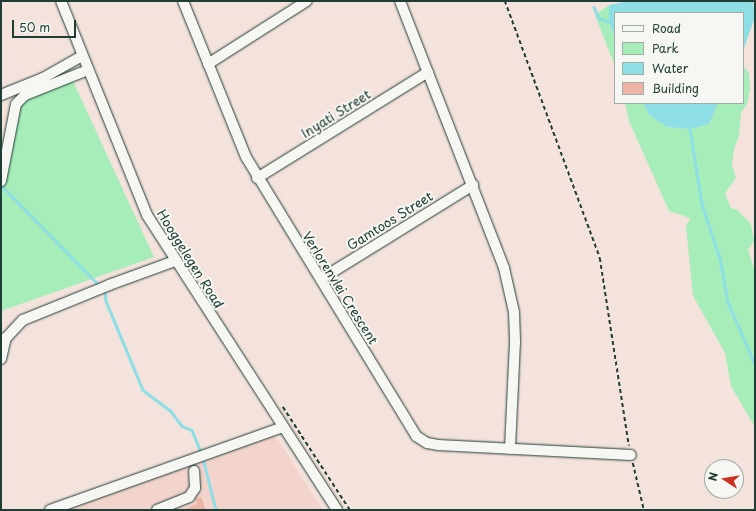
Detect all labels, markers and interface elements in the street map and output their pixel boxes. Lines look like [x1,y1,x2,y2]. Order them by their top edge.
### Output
scale bar [14,12,78,38]
legend [614,12,744,104]
text: 50 m [19,18,50,36]
text: Road [652,19,681,37]
text: Park [652,39,679,57]
text: Water [652,59,688,77]
text: Building [652,79,699,97]
street label: Inyati Street [298,86,374,142]
street label: Gamtoos Street [344,188,436,254]
street label: Hooggelegen Road [153,206,227,312]
street label: Verlorenvlei Crescent [299,228,381,348]
north arrow [704,459,744,499]
text: N [704,471,722,483]

